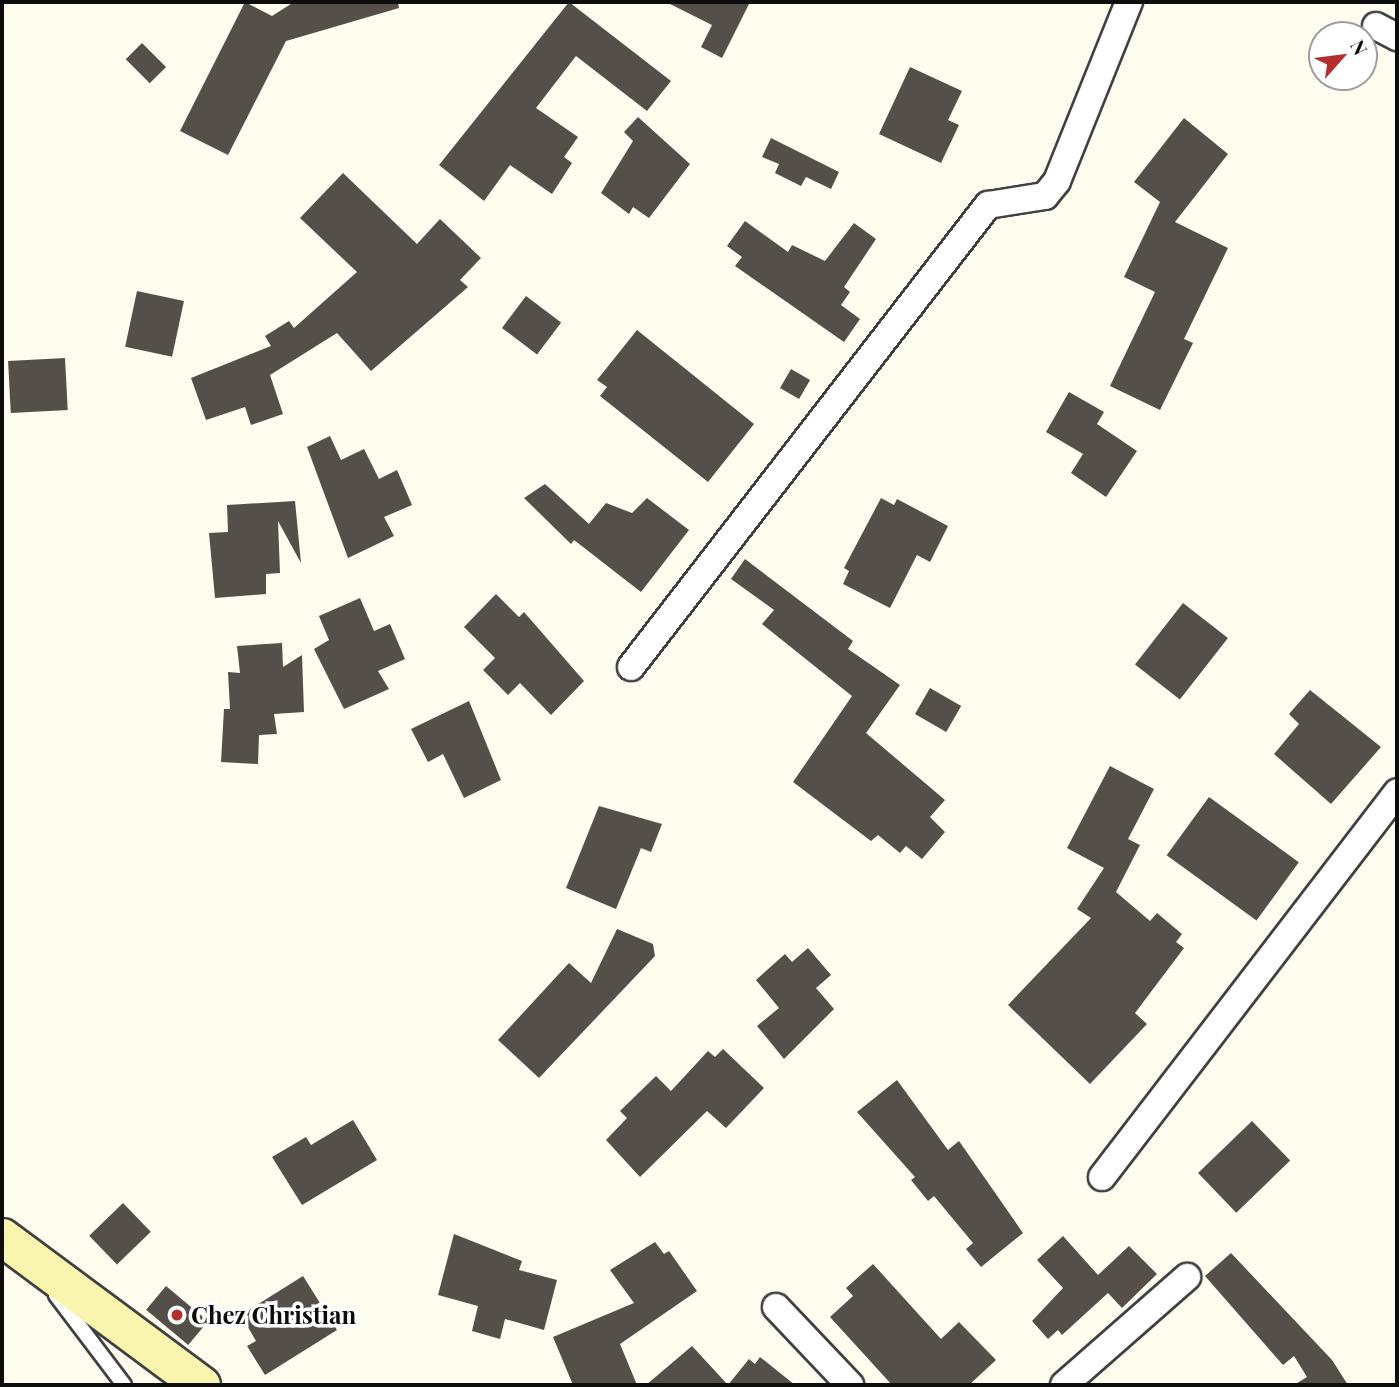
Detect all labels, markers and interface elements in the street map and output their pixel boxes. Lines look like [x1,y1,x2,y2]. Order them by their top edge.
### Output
north arrow [1308,21,1378,91]
text: N [1345,35,1374,59]
place label: Chez Christian [191,1301,356,1329]
marker: Chez Christian [169,1307,185,1323]

